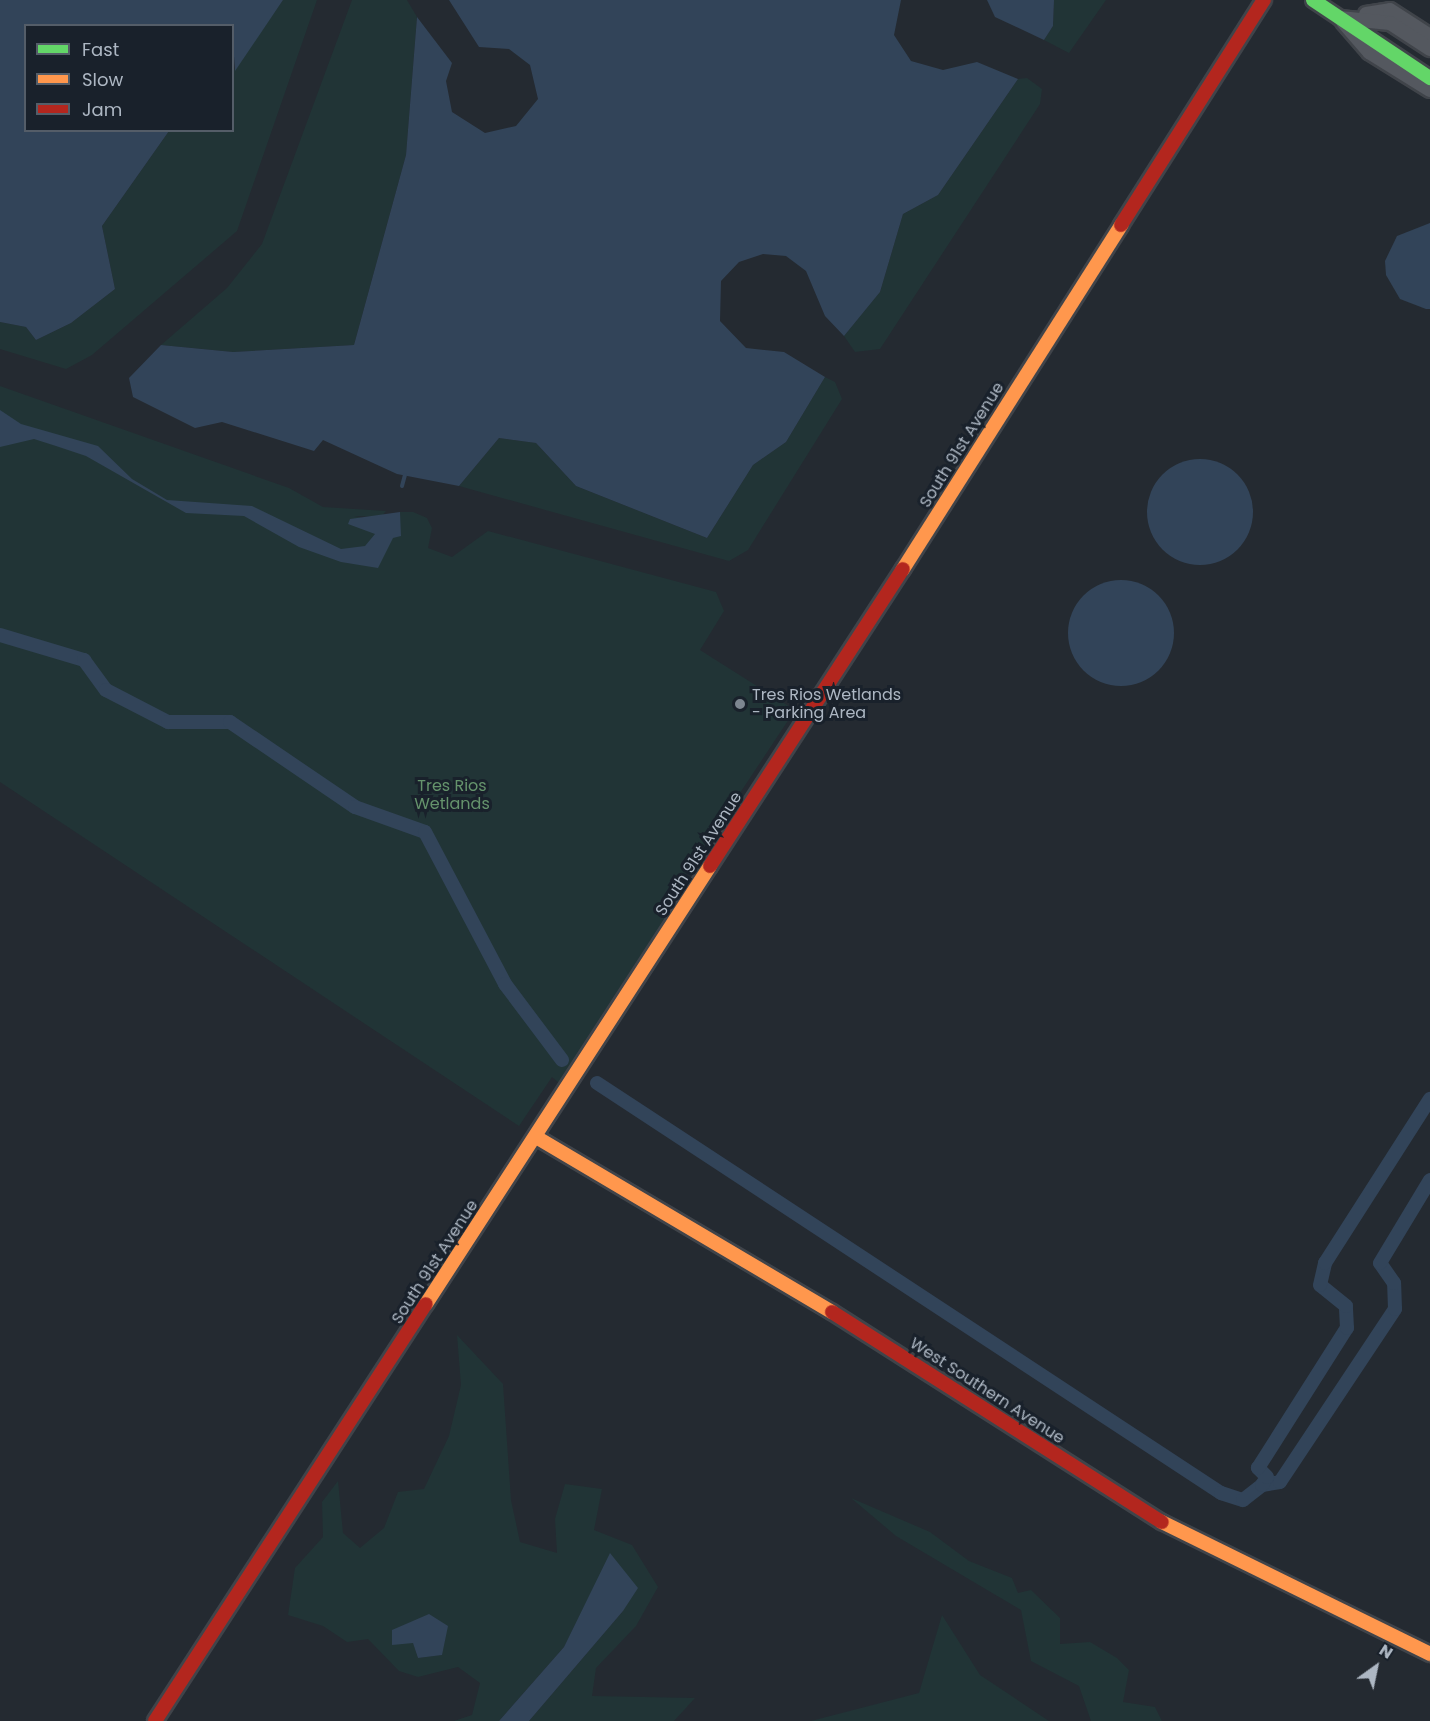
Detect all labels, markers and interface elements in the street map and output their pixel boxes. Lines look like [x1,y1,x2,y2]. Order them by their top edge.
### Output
legend [24,24,234,132]
text: Fast [82,37,119,62]
text: Slow [82,67,123,92]
text: Jam [82,97,122,122]
street label: South 91st Avenue [916,379,1008,511]
place label: Tres Rios Wetlands - Parking Area [752,685,901,723]
marker: Tres Rios Wetlands - Parking Area [733,697,747,711]
park label: Tres Rios Wetlands [414,776,490,814]
street label: South 91st Avenue [652,788,746,920]
street label: South 91st Avenue [388,1196,482,1328]
street label: West Southern Avenue [906,1334,1068,1448]
north arrow [1346,1637,1406,1697]
text: N [1375,1639,1397,1664]

